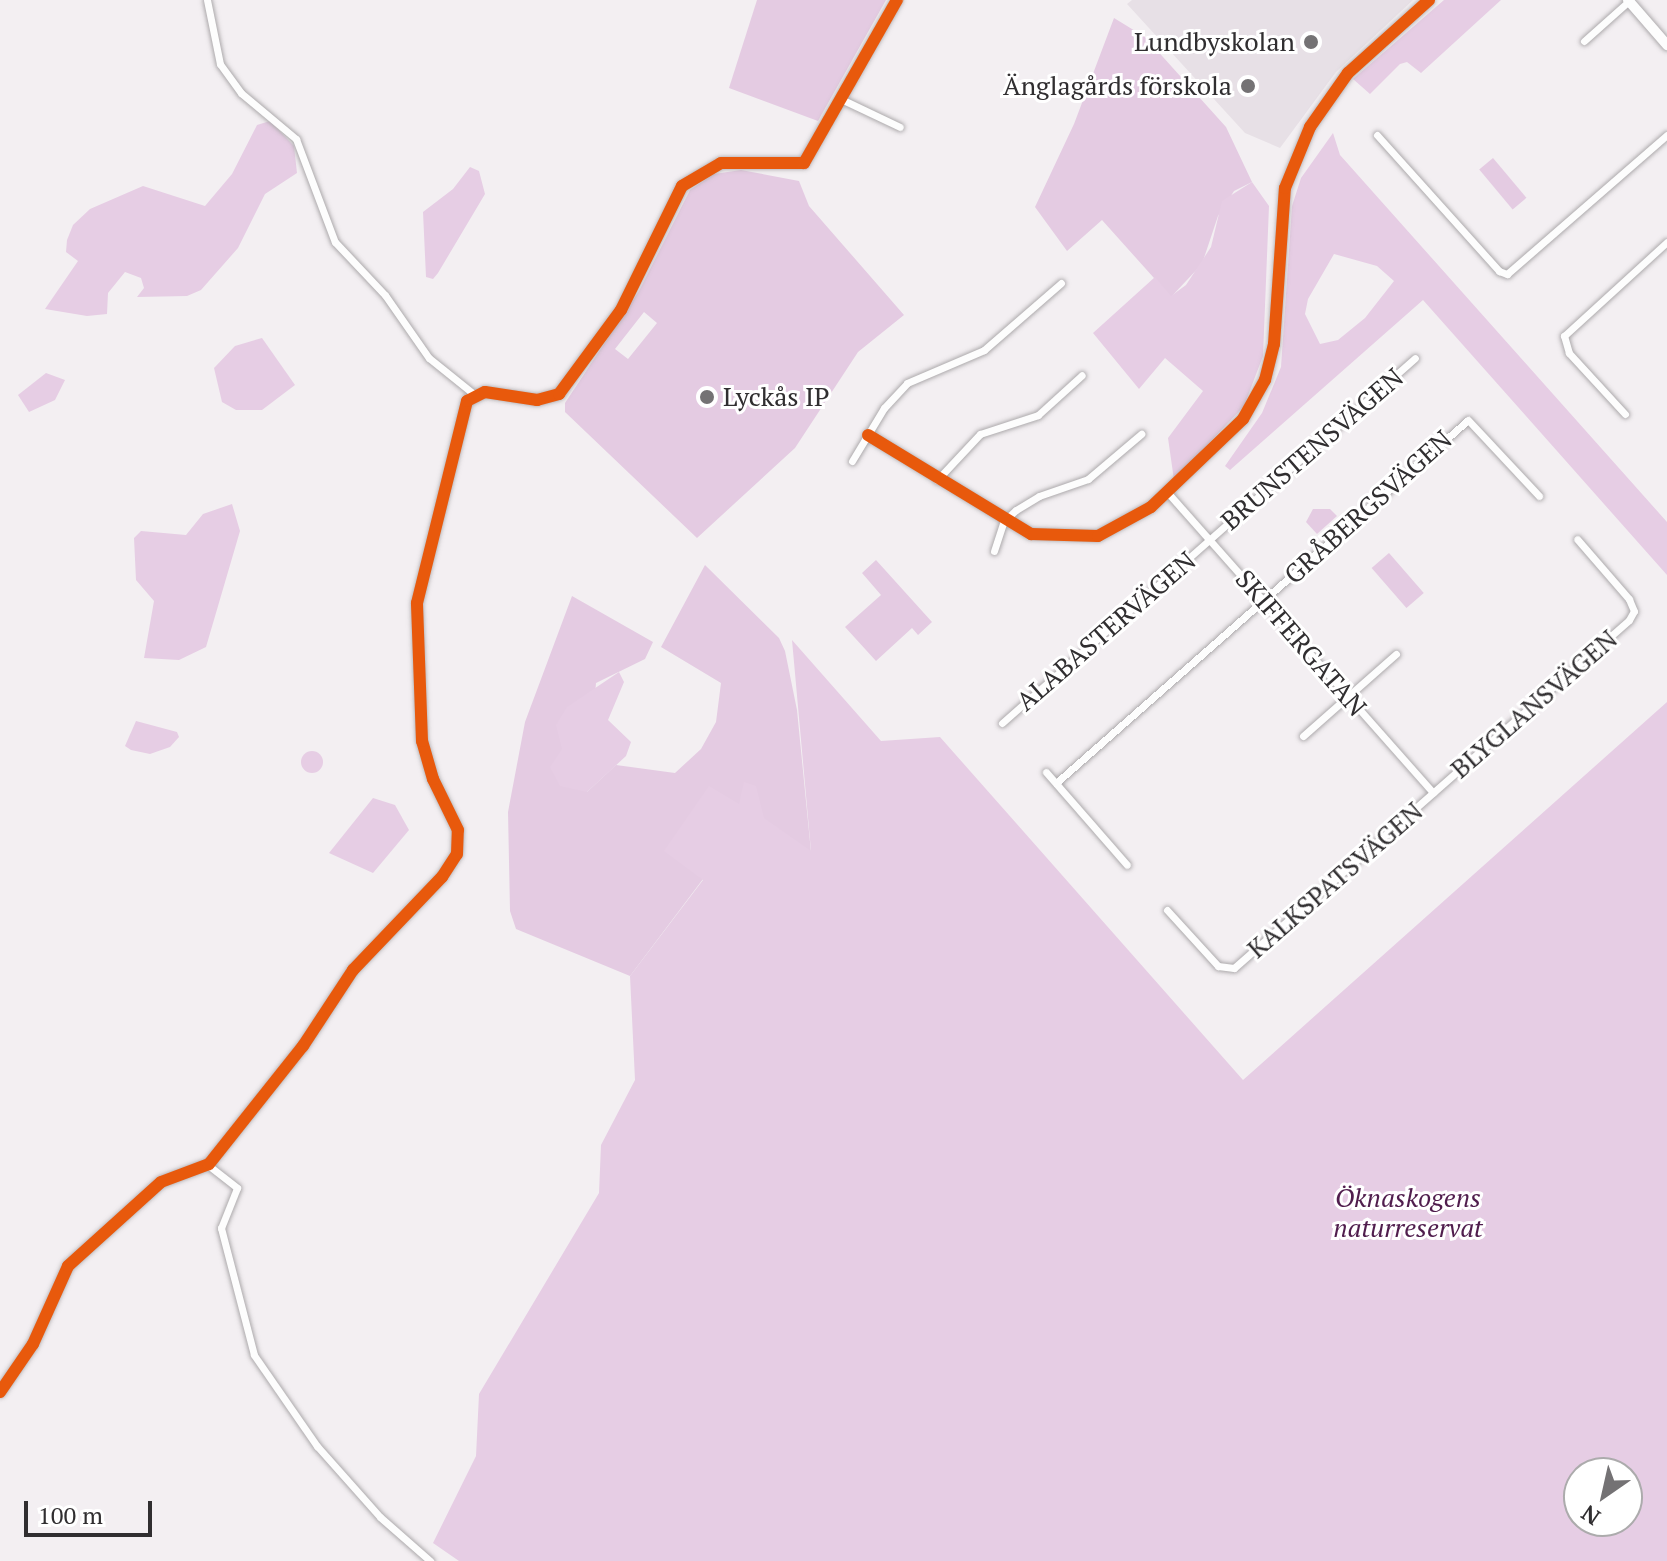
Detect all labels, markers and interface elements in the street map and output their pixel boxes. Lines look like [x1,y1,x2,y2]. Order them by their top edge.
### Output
place label: Lundbyskolan [1134,26,1295,58]
marker: Lundbyskolan [1302,33,1320,51]
place label: Änglagårds förskola [1003,70,1232,102]
marker: Änglagårds förskola [1239,77,1257,95]
street label: BRUNSTENSVÄGEN [1215,362,1409,536]
place label: Lyckås IP [723,381,830,413]
marker: Lyckås IP [698,388,716,406]
street label: GRÅBERGSVÄGEN [1278,424,1458,590]
street label: ALABASTERVÄGEN [1010,545,1202,717]
street label: SKIFFERGATAN [1229,564,1373,722]
street label: BLYGLANSVÄGEN [1445,623,1623,785]
street label: KALKSPATSVÄGEN [1241,795,1429,965]
park label: Öknaskogens naturreservat [1333,1182,1483,1244]
north arrow [1563,1457,1643,1537]
scale bar [28,1485,156,1535]
text: 100 m [38,1499,103,1531]
text: N [1575,1499,1605,1532]

